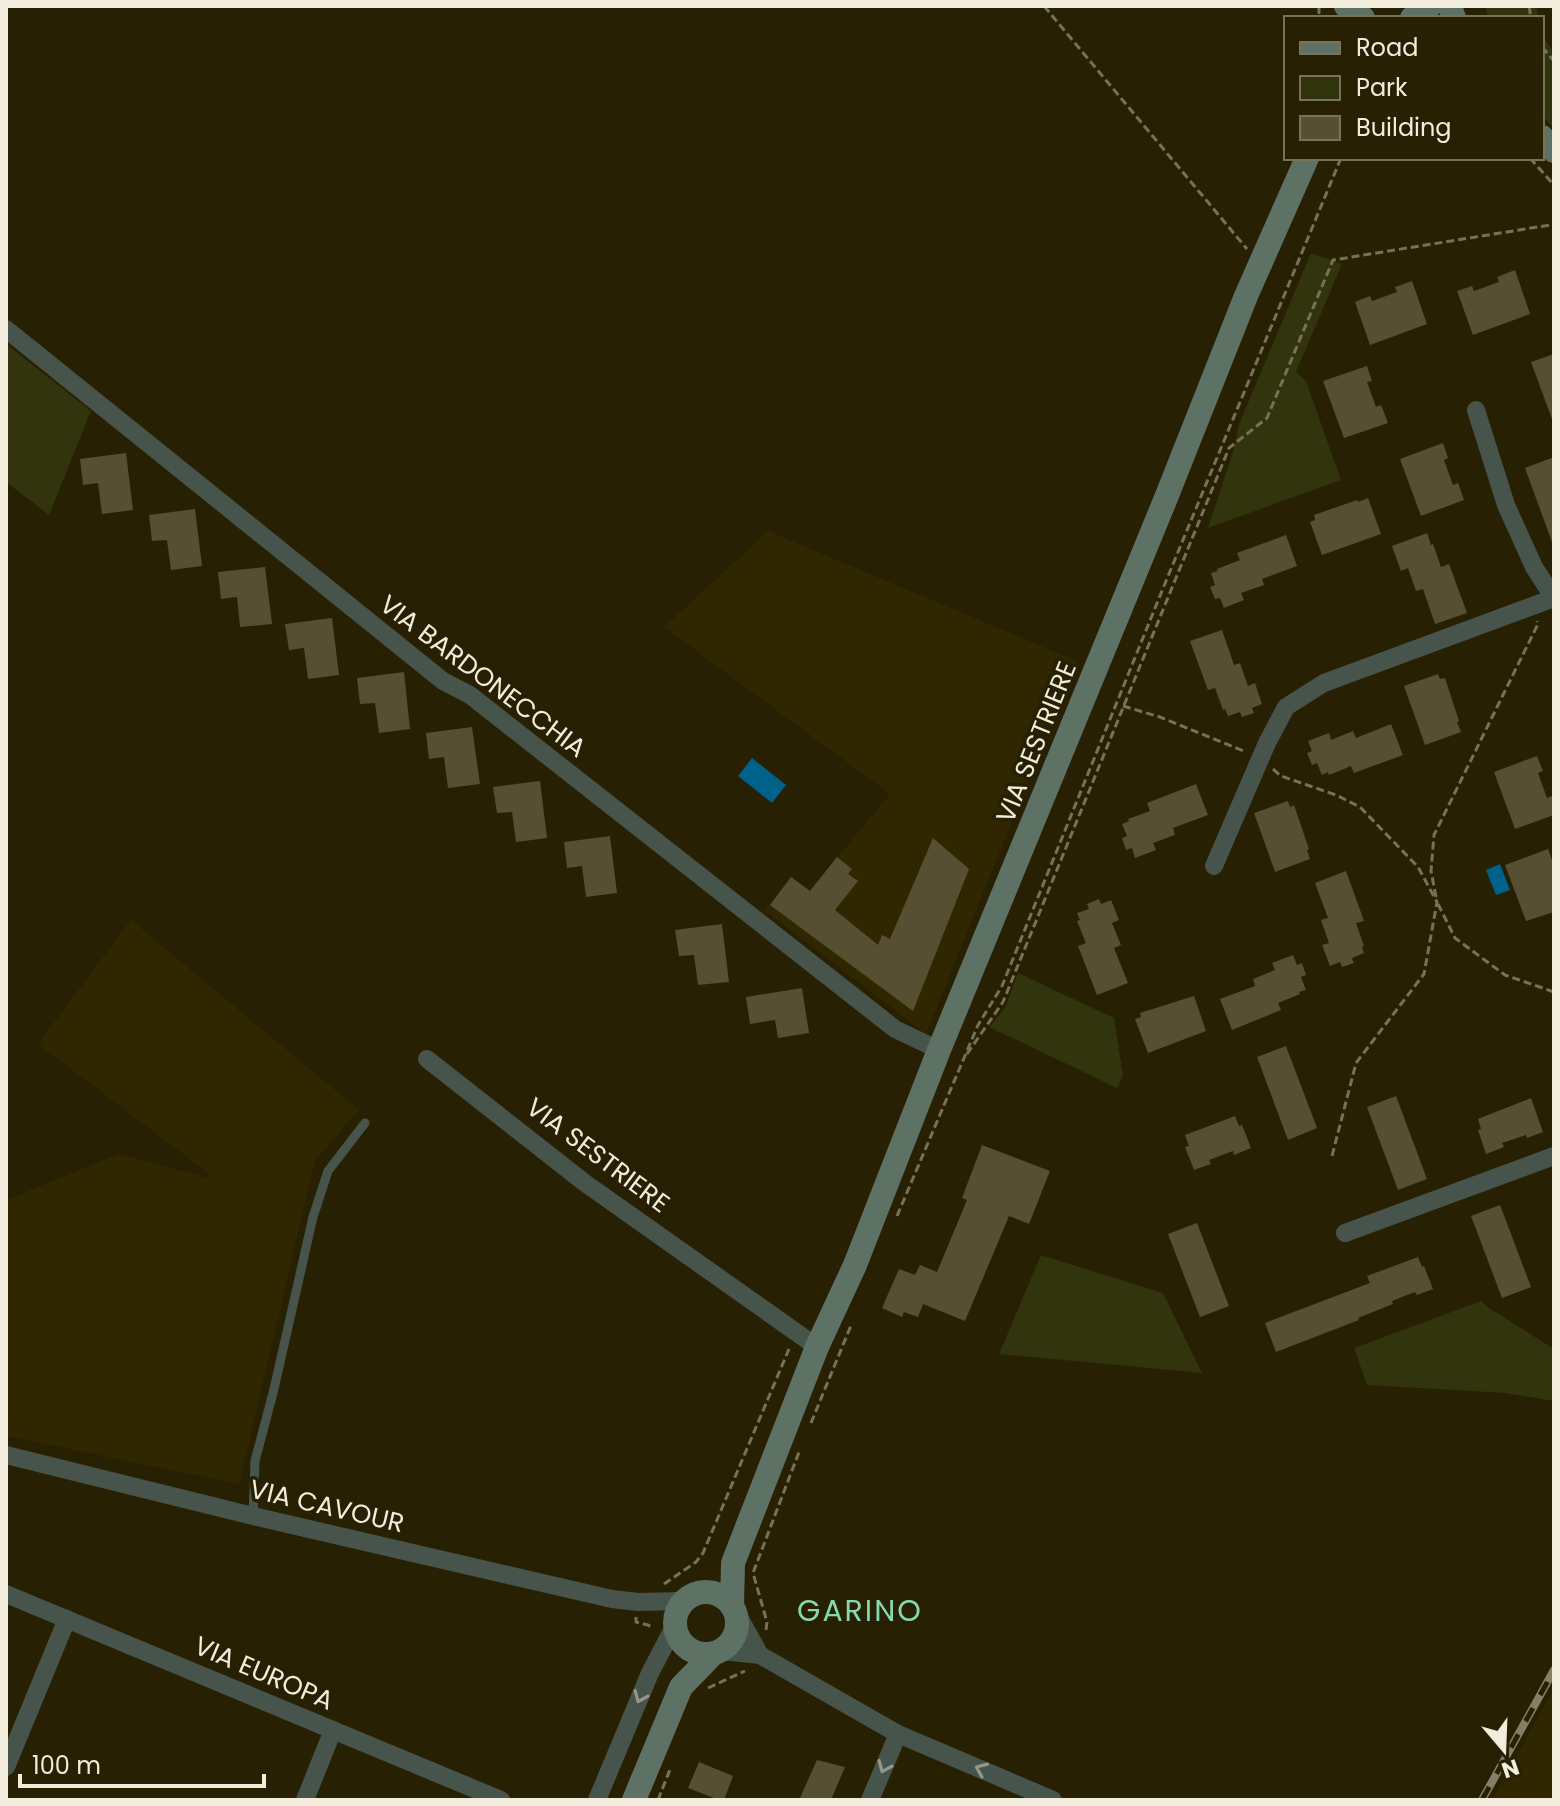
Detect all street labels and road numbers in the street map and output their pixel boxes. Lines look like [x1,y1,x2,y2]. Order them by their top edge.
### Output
street label: VIA BARDONECCHIA [372,586,594,766]
street label: VIA SESTRIERE [987,656,1085,828]
street label: VIA SESTRIERE [519,1089,677,1221]
street label: VIA CAVOUR [246,1471,408,1541]
street label: VIA EUROPA [189,1627,339,1719]

